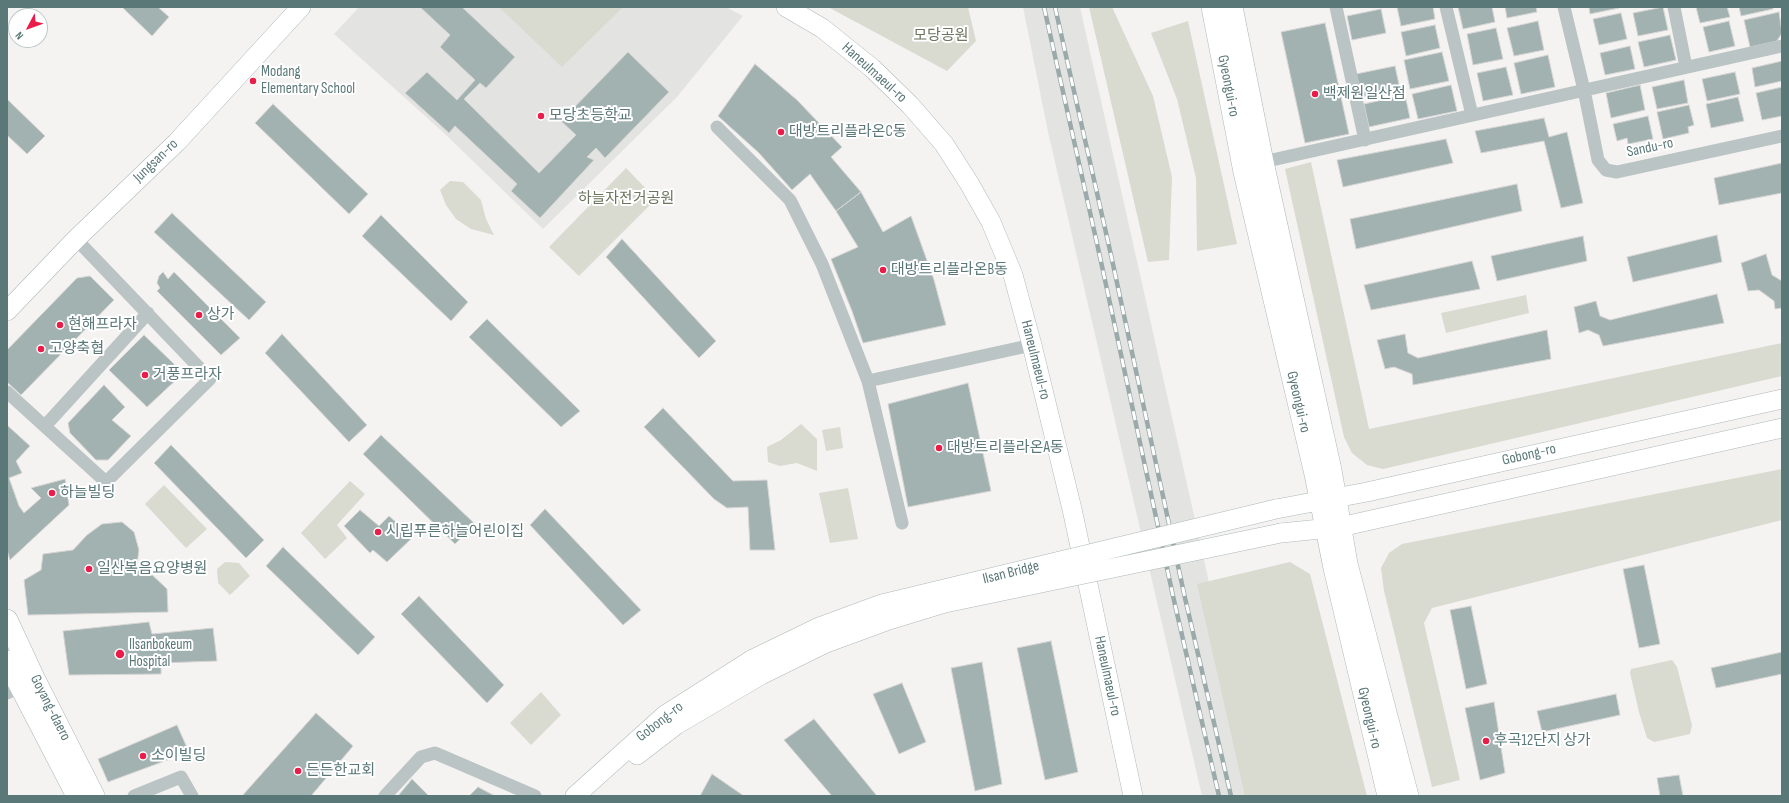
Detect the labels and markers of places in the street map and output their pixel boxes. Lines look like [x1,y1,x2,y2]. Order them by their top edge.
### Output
place label: Modang Elementary School [261,63,355,98]
marker: Modang Elementary School [248,76,258,86]
place label: 백제원일산점 [1323,85,1406,103]
marker: 백제원일산점 [1310,89,1320,99]
place label: 모당초등학교 [549,107,632,125]
marker: 모당초등학교 [536,111,546,121]
place label: 대방트리플라온C동 [789,123,907,141]
marker: 대방트리플라온C동 [776,127,786,137]
place label: 대방트리플라온B동 [891,261,1008,279]
marker: 대방트리플라온B동 [878,265,888,275]
place label: 상가 [207,306,235,324]
marker: 상가 [194,310,204,320]
place label: 현해프라자 [68,316,137,334]
marker: 현해프라자 [55,320,65,330]
place label: 고양축협 [49,340,104,358]
marker: 고양축협 [36,344,46,354]
place label: 거풍프라자 [153,366,222,384]
marker: 거풍프라자 [140,370,150,380]
place label: 대방트리플라온A동 [947,439,1064,457]
marker: 대방트리플라온A동 [934,443,944,453]
place label: 하늘빌딩 [60,484,115,502]
marker: 하늘빌딩 [47,488,57,498]
place label: 시립푸른하늘어린이집 [386,523,524,541]
marker: 시립푸른하늘어린이집 [373,527,383,537]
place label: 일산복음요양병원 [97,560,207,578]
marker: 일산복음요양병원 [84,564,94,574]
place label: Ilsanbokeum Hospital [129,636,192,671]
marker: Ilsanbokeum Hospital [114,648,126,660]
place label: 후곡12단지 상가 [1494,732,1591,750]
marker: 후곡12단지 상가 [1481,736,1491,746]
place label: 소이빌딩 [151,747,206,765]
marker: 소이빌딩 [138,751,148,761]
place label: 든든한교회 [306,762,375,780]
marker: 든든한교회 [293,766,303,776]

